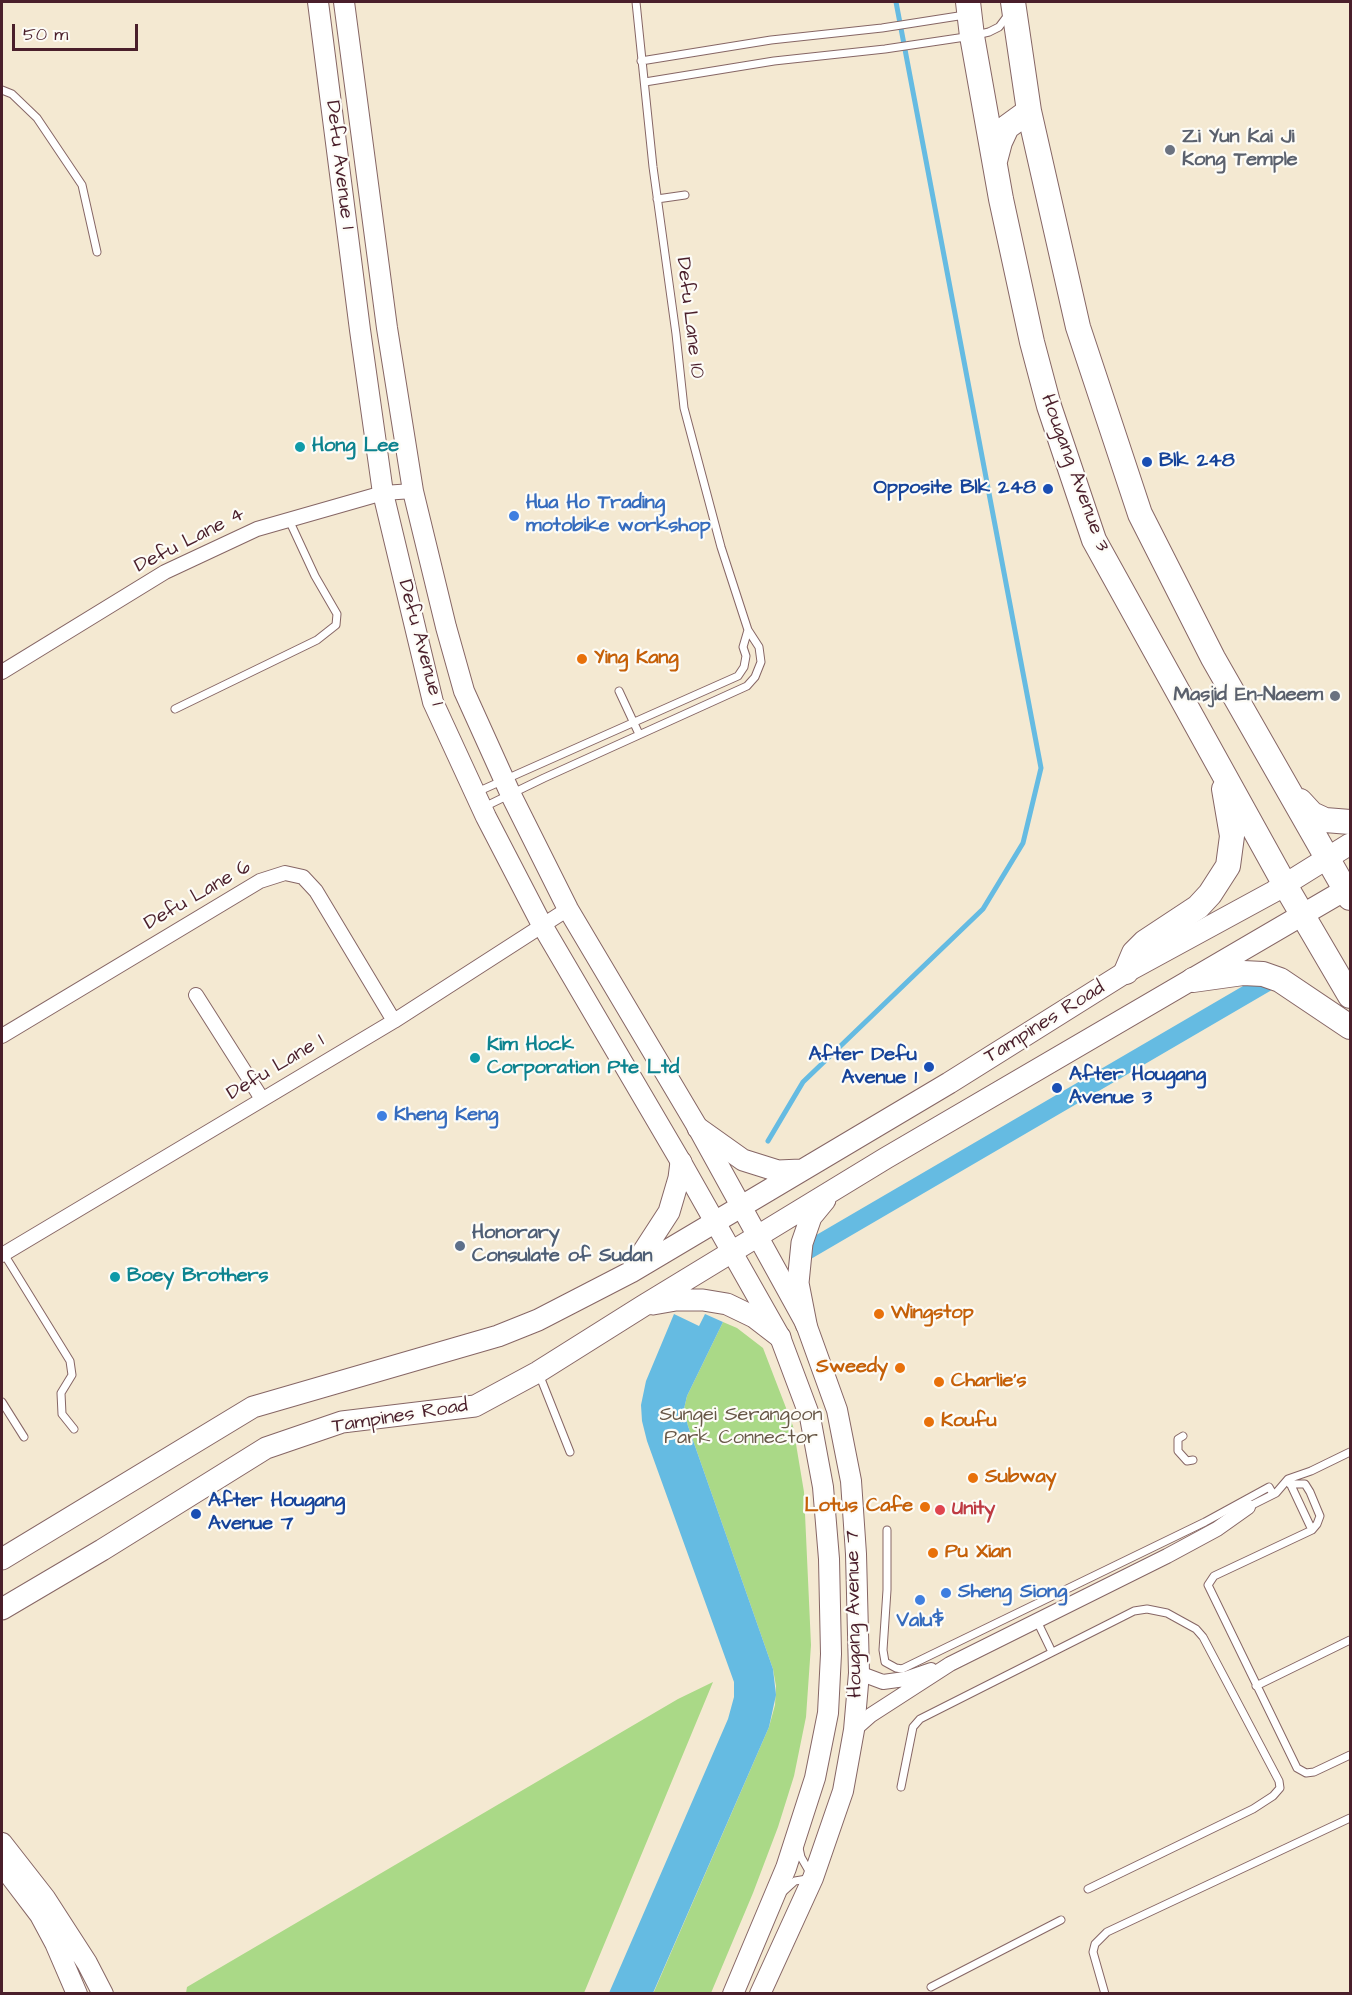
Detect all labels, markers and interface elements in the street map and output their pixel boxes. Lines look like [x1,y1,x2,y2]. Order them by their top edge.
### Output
scale bar [15,12,141,50]
text: 50 m [23,22,68,47]
street label: Defu Avenue 1 [319,99,359,231]
place label: Zi Yun Kai Ji Kong Temple [1182,126,1298,173]
marker: Zi Yun Kai Ji Kong Temple [1163,143,1177,157]
street label: Defu Lane 10 [670,256,708,380]
street label: Hougang Avenue 3 [1034,391,1114,555]
place label: Hong Lee [312,435,399,459]
marker: Hong Lee [293,440,307,454]
place label: Blk 248 [1159,450,1235,474]
marker: Blk 248 [1140,455,1154,469]
place label: Opposite Blk 248 [873,477,1036,501]
marker: Opposite Blk 248 [1041,482,1055,496]
place label: Hua Ho Trading motobike workshop [526,492,711,539]
street label: Defu Lane 4 [131,503,249,579]
marker: Hua Ho Trading motobike workshop [507,509,521,523]
street label: Defu Avenue 1 [392,577,448,709]
place label: Ying Kang [594,647,679,671]
marker: Ying Kang [575,652,589,666]
place label: Masjid En-Naeem [1173,684,1323,708]
marker: Masjid En-Naeem [1328,689,1342,703]
street label: Defu Lane 6 [140,856,256,936]
street label: Tampines Road [980,976,1110,1070]
street label: Defu Lane 1 [223,1030,329,1106]
place label: Kim Hock Corporation Pte Ltd [487,1034,679,1081]
place label: After Defu Avenue 1 [809,1044,917,1091]
marker: Kim Hock Corporation Pte Ltd [468,1051,482,1065]
marker: After Defu Avenue 1 [922,1060,936,1074]
place label: After Hougang Avenue 3 [1069,1064,1206,1111]
marker: After Hougang Avenue 3 [1050,1081,1064,1095]
place label: Kheng Keng [394,1104,498,1128]
marker: Kheng Keng [375,1109,389,1123]
place label: Honorary Consulate of Sudan [472,1222,652,1269]
marker: Honorary Consulate of Sudan [453,1239,467,1253]
place label: Boey Brothers [127,1265,269,1289]
marker: Boey Brothers [108,1270,122,1284]
place label: Wingstop [891,1302,974,1326]
marker: Wingstop [872,1307,886,1321]
place label: Sweedy [816,1356,888,1380]
marker: Sweedy [893,1361,907,1375]
place label: Charlie's [951,1370,1027,1394]
marker: Charlie's [932,1375,946,1389]
street label: Tampines Road [330,1394,470,1440]
park label: Sungei Serangoon Park Connector [660,1404,822,1451]
place label: Koufu [941,1410,997,1434]
marker: Koufu [922,1415,936,1429]
place label: Subway [985,1466,1057,1490]
marker: Subway [966,1471,980,1485]
place label: After Hougang Avenue 7 [208,1490,345,1537]
place label: Lotus Cafe [805,1495,913,1519]
place label: Unity [952,1498,995,1522]
marker: Lotus Cafe [918,1500,932,1514]
marker: Unity [933,1503,947,1517]
marker: After Hougang Avenue 7 [189,1507,203,1521]
street label: Hougang Avenue 7 [842,1530,868,1698]
place label: Pu Xian [945,1541,1011,1565]
marker: Pu Xian [926,1546,940,1560]
place label: Sheng Siong [958,1581,1067,1605]
marker: Sheng Siong [939,1586,953,1600]
marker: Valu$ [913,1593,927,1607]
place label: Valu$ [896,1610,944,1634]

